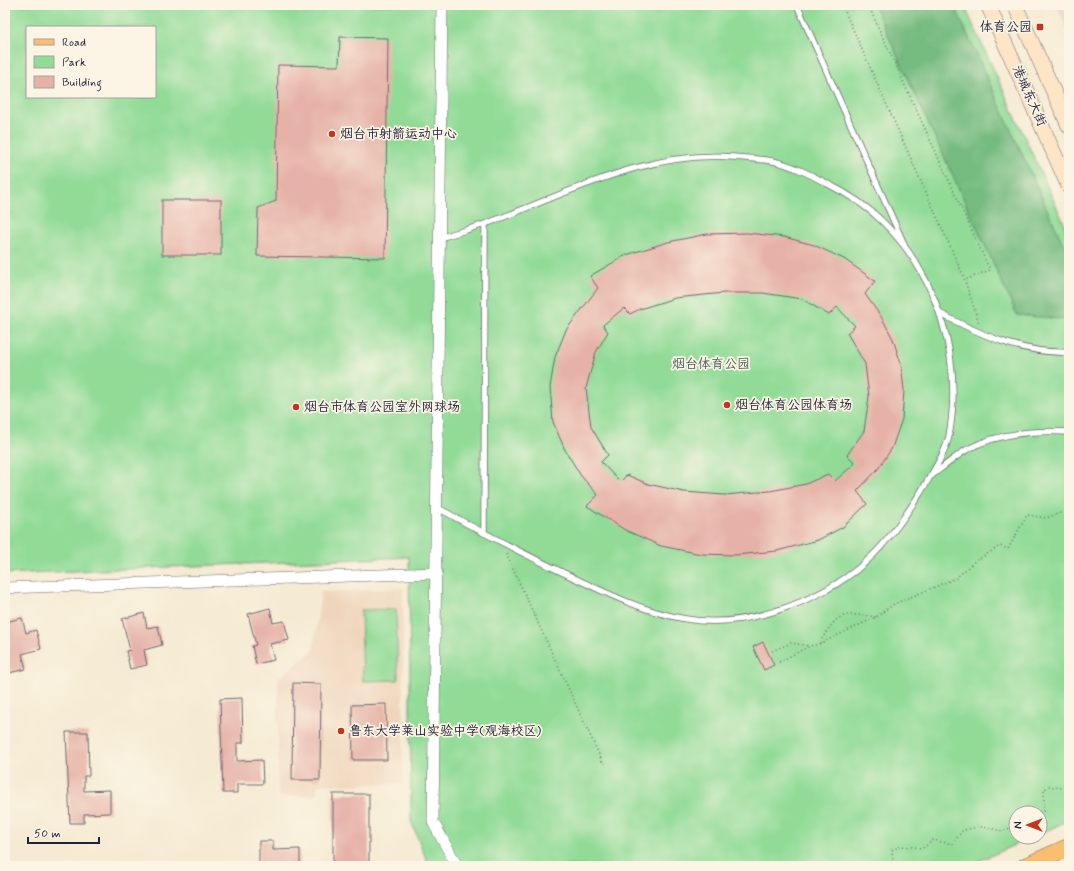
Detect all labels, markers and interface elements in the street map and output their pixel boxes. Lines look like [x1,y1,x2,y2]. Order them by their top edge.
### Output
place label: 体育公园 [980,19,1032,36]
marker: 体育公园 [1035,22,1045,32]
legend [26,26,156,98]
text: Road [62,35,86,51]
text: Park [62,55,86,71]
street label: 港城东大街 [1008,63,1050,129]
text: Building [62,75,102,92]
place label: 烟台市射箭运动中心 [340,126,457,143]
marker: 烟台市射箭运动中心 [327,129,337,139]
park label: 烟台体育公园 [672,356,750,373]
place label: 烟台体育公园体育场 [735,397,852,414]
place label: 烟台市体育公园室外网球场 [304,399,460,416]
marker: 烟台体育公园体育场 [722,400,732,410]
marker: 烟台市体育公园室外网球场 [291,402,301,412]
place label: 鲁东大学莱山实验中学(观海校区) [349,723,542,740]
marker: 鲁东大学莱山实验中学(观海校区) [336,726,346,736]
north arrow [1008,805,1048,845]
scale bar [28,819,99,845]
text: N [1012,821,1026,829]
text: 50 m [34,826,61,842]

